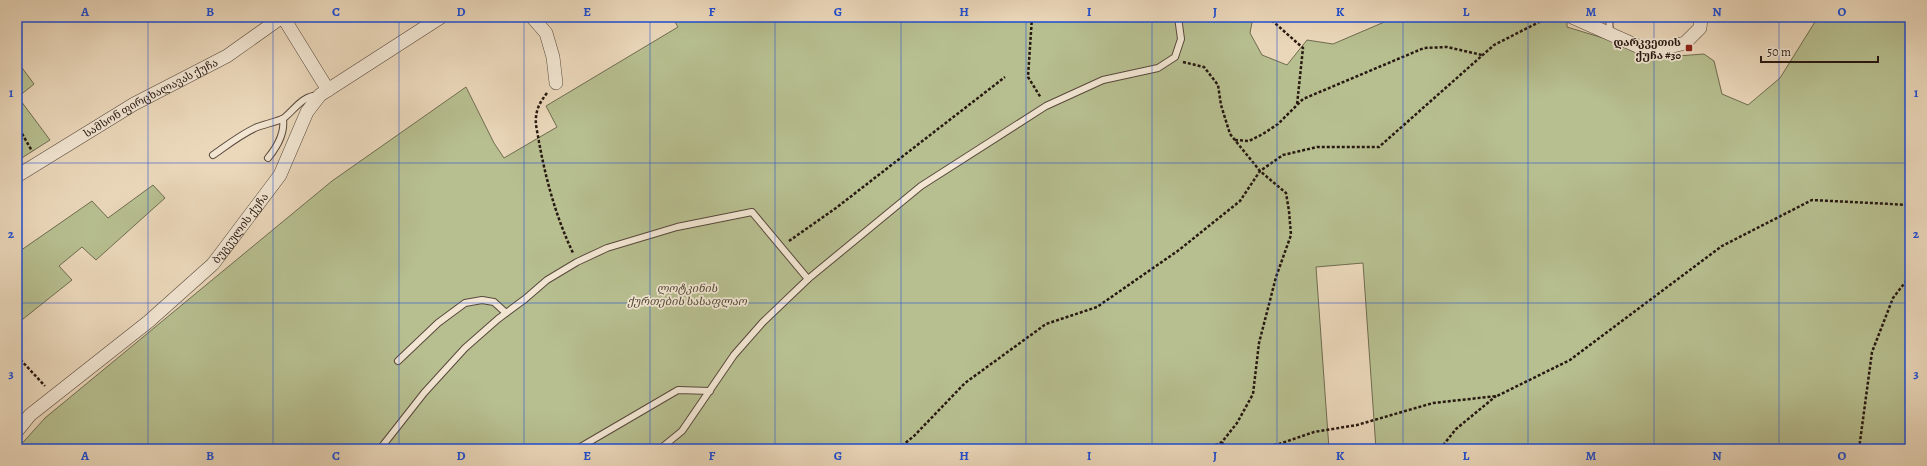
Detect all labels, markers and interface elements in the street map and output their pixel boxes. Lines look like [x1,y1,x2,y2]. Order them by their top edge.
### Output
text: A [80,3,90,20]
text: B [206,3,214,20]
text: C [332,3,340,20]
text: D [456,3,466,20]
text: E [583,3,591,20]
text: F [709,3,716,20]
text: G [834,3,842,20]
text: H [959,3,969,20]
text: I [1087,3,1092,20]
text: J [1213,3,1217,20]
text: K [1336,3,1345,20]
text: L [1463,3,1470,20]
text: M [1586,3,1597,20]
text: N [1712,3,1722,20]
text: O [1838,3,1847,20]
place label: დარკვეთის ქუჩა #30 [1613,35,1681,63]
scale bar [1761,38,1878,64]
marker: დარკვეთის ქუჩა #30 [1684,43,1694,53]
text: 50 m [1767,44,1791,60]
street label: სამსონ ფირცხალავას ქუჩა [81,54,220,141]
text: 1 [9,84,14,101]
text: 1 [1914,84,1919,101]
street label: ბუგეულის ქუჩა [209,190,272,266]
text: 2 [8,225,15,242]
text: 2 [1913,225,1920,242]
park label: ლოტკინის ქურთების სასაფლაო [627,281,748,309]
text: 3 [8,365,14,382]
text: 3 [1913,365,1919,382]
text: A [80,447,90,464]
text: B [206,447,214,464]
text: C [332,447,340,464]
text: D [456,447,466,464]
text: E [583,447,591,464]
text: F [709,447,716,464]
text: G [834,447,842,464]
text: H [959,447,969,464]
text: I [1087,447,1092,464]
text: J [1213,447,1217,464]
text: K [1336,447,1345,464]
text: L [1463,447,1470,464]
text: M [1586,447,1597,464]
text: N [1712,447,1722,464]
text: O [1838,447,1847,464]

